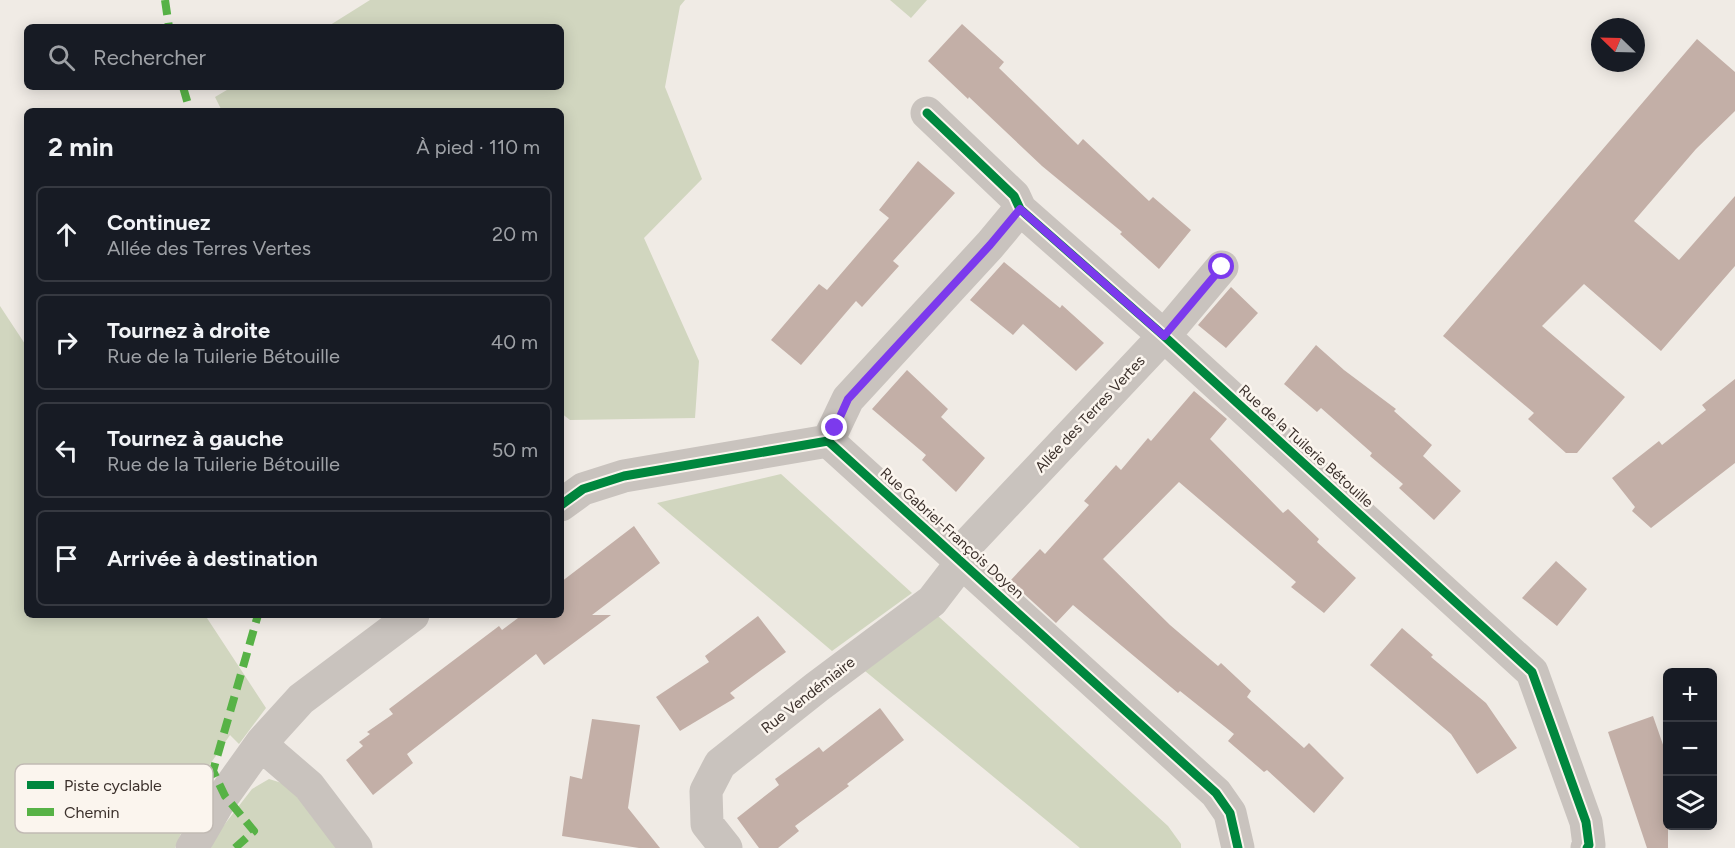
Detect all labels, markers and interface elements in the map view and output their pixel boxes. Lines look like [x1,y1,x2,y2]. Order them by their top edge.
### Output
north arrow [1591,18,1645,72]
search box [24,24,564,90]
icon: search [45,41,78,74]
text: Rechercher [93,44,206,71]
text: 2 min [48,131,114,163]
text: À pied · 110 m [416,135,540,159]
text: Continuez [107,209,211,236]
icon: ahead [50,218,83,251]
text: 20 m [492,222,538,246]
text: Allée des Terres Vertes [107,236,311,260]
route start [1208,253,1234,279]
text: Tournez à droite [107,317,270,344]
icon: right [50,326,83,359]
text: 40 m [491,330,538,354]
text: Rue de la Tuilerie Bétouille [107,344,340,368]
street label: Allée des Terres Vertes [1031,352,1149,476]
street label: Rue de la Tuilerie Bétouille [1235,381,1377,511]
route end [821,414,847,440]
text: Tournez à gauche [107,425,283,452]
icon: left [50,434,83,467]
text: 50 m [492,438,538,462]
text: Rue de la Tuilerie Bétouille [107,452,340,476]
street label: Rue Gabriel-François Doyen [877,464,1027,602]
icon: arrive [50,542,83,575]
text: Arrivée à destination [107,545,318,572]
street label: Rue Vendémiaire [758,653,858,737]
map controls [1663,668,1717,830]
button: + [1663,668,1717,722]
button: − [1663,722,1717,776]
legend [15,764,213,833]
text: Piste cyclable [64,776,162,795]
button: layers [1663,776,1717,830]
text: Chemin [64,803,120,822]

